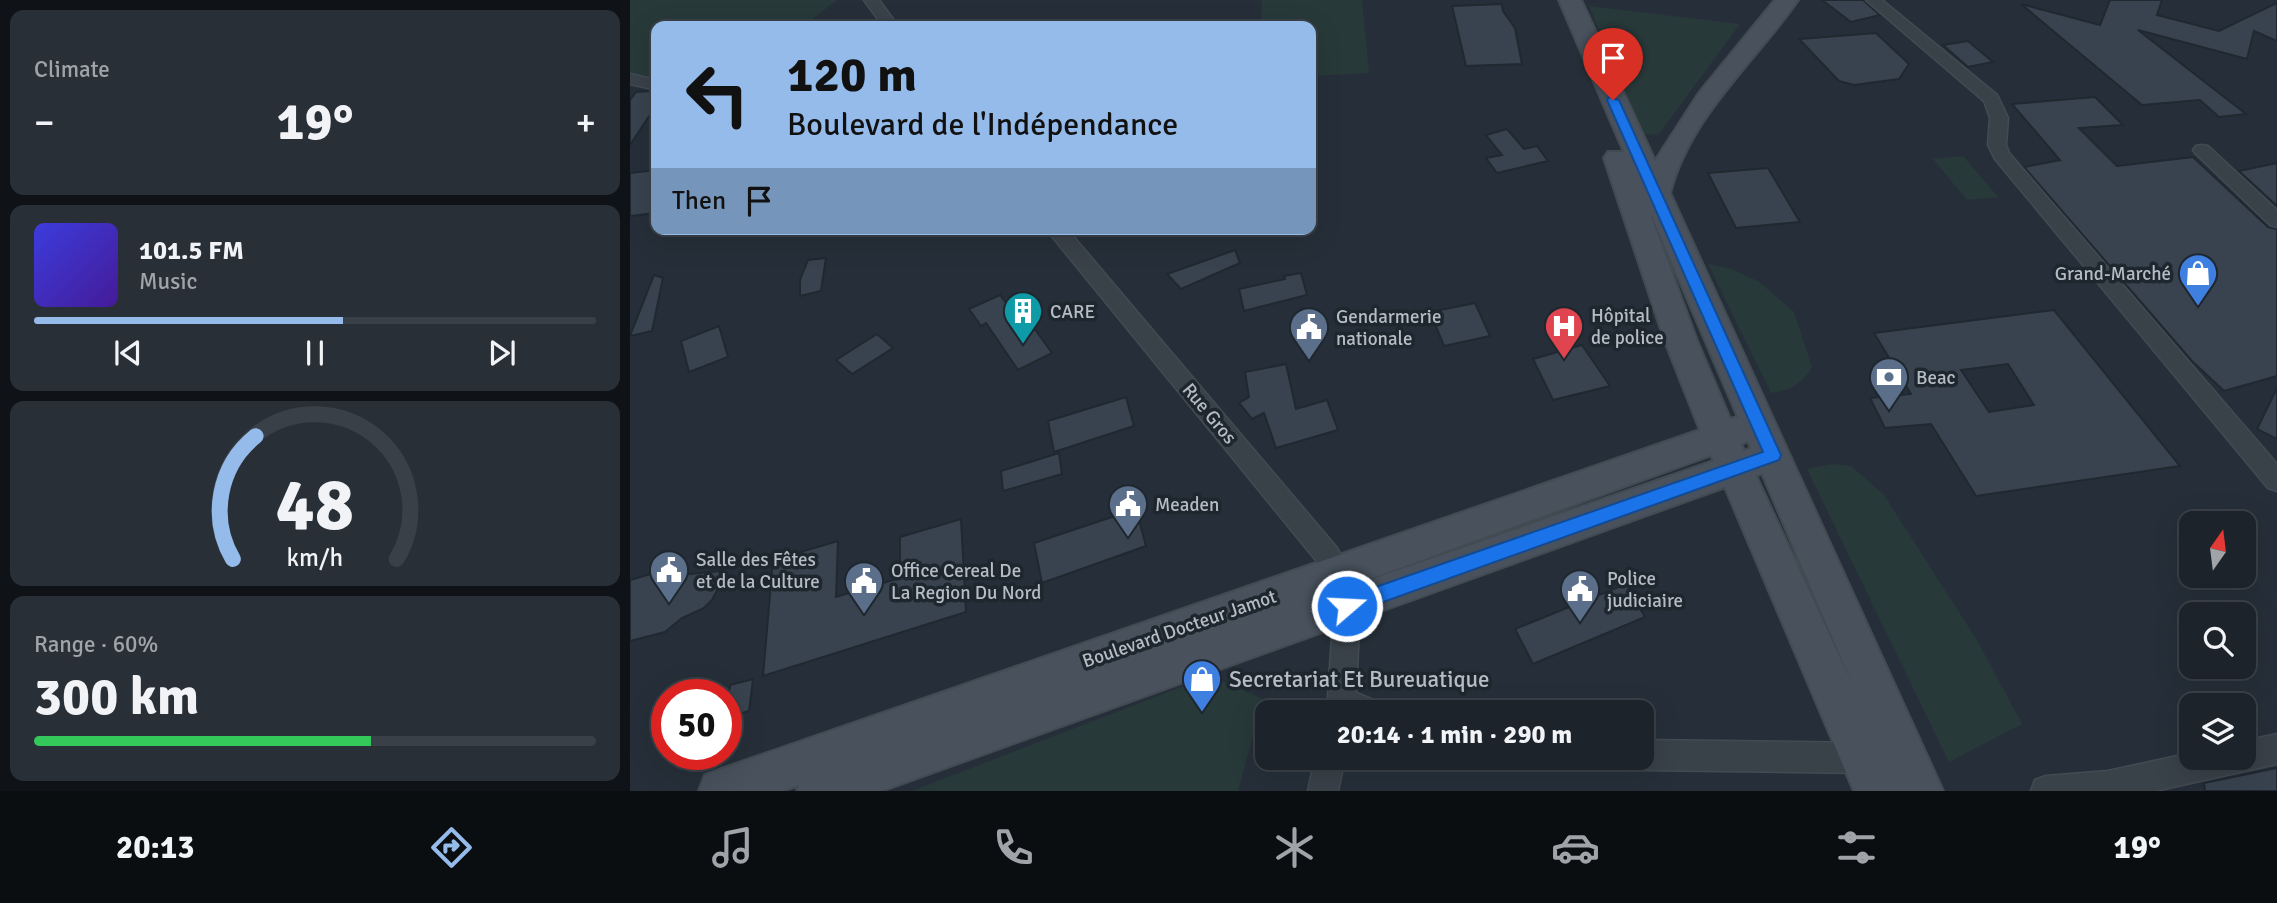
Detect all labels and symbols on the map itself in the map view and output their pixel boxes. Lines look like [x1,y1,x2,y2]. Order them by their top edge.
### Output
pin [1583,28,1643,100]
shop icon: Grand-Marché [2177,252,2219,307]
place label: Grand-Marché [2055,262,2171,286]
building icon: CARE [1002,290,1044,345]
place label: CARE [1050,300,1095,324]
place label: Hôpital de police [1591,304,1664,350]
place label: Gendarmerie nationale [1336,305,1441,351]
hospital icon: Hôpital de police [1543,305,1585,360]
public building icon: Gendarmerie nationale [1288,306,1330,361]
bank icon: Beac [1868,356,1910,411]
place label: Beac [1916,366,1956,390]
street label: Rue Gros [1177,378,1242,449]
public building icon: Meaden [1107,483,1149,538]
place label: Meaden [1155,493,1219,517]
north arrow [2179,511,2256,588]
place label: Salle des Fêtes et de la Culture [696,548,820,594]
public building icon: Salle des Fêtes et de la Culture [648,549,690,604]
place label: Office Cereal De La Region Du Nord [891,559,1041,605]
public building icon: Office Cereal De La Region Du Nord [843,560,885,615]
place label: Police judiciaire [1607,567,1683,613]
public building icon: Police judiciaire [1559,568,1601,623]
position arrow [1310,569,1384,643]
street label: Boulevard Docteur Jamot [1079,584,1280,673]
shop icon: Secretariat Et Bureuatique [1181,658,1223,713]
place label: Secretariat Et Bureuatique [1229,665,1490,694]
speed limit sign: 50 [651,679,742,770]

